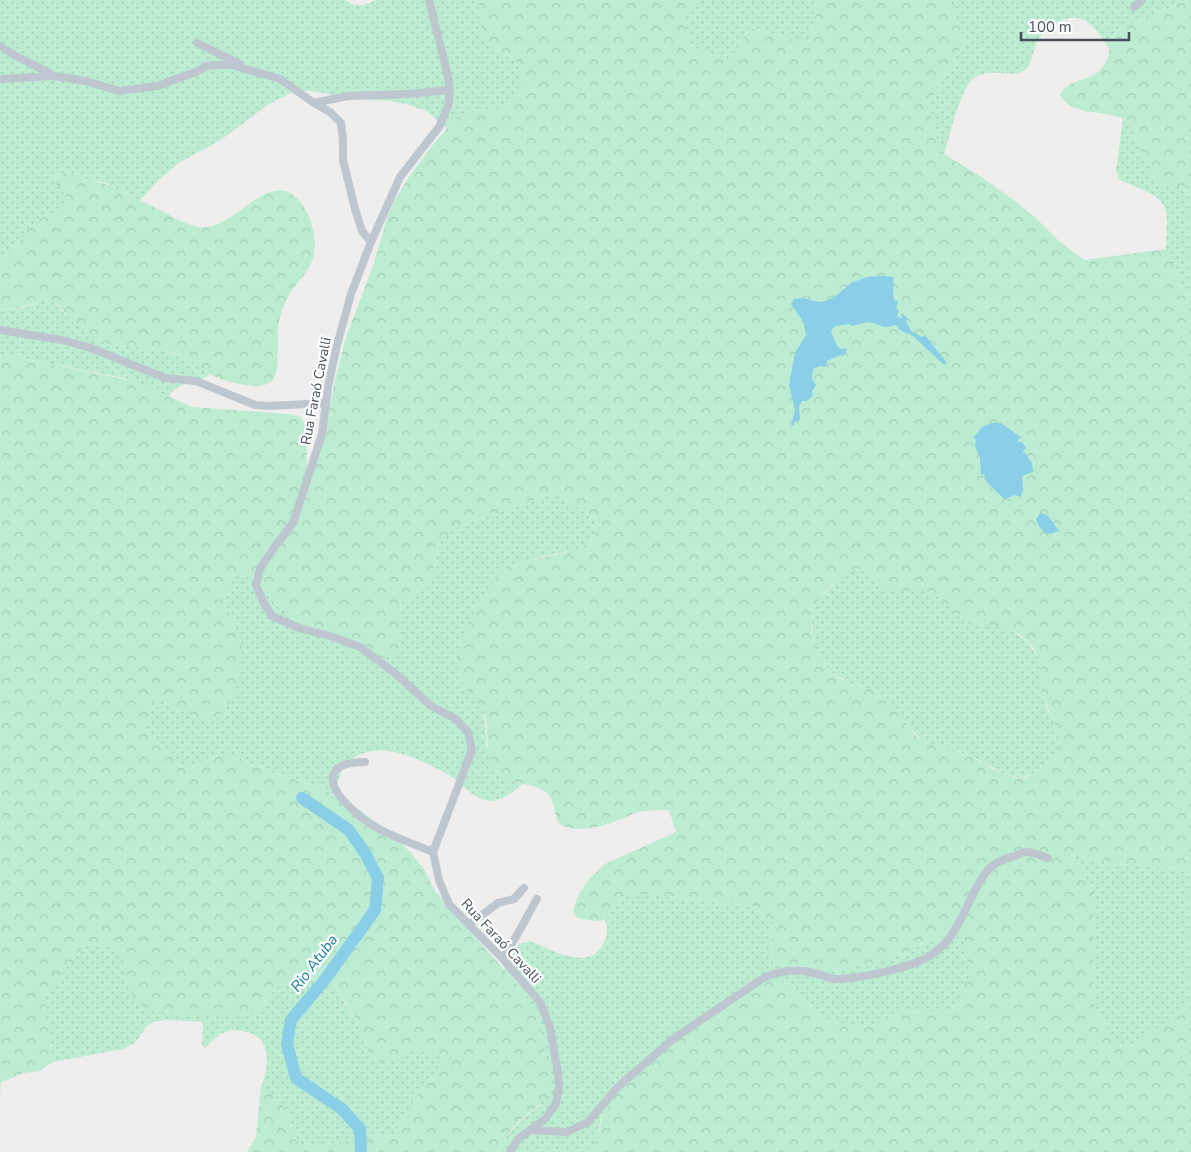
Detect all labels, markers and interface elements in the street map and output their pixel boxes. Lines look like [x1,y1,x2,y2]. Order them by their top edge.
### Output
scale bar [1021,10,1128,42]
text: 100 m [1028,17,1072,37]
street label: Rua Faraó Cavalli [296,336,336,446]
street label: Rua Faraó Cavalli [457,895,545,987]
water label: Rio Atuba [286,930,342,996]

